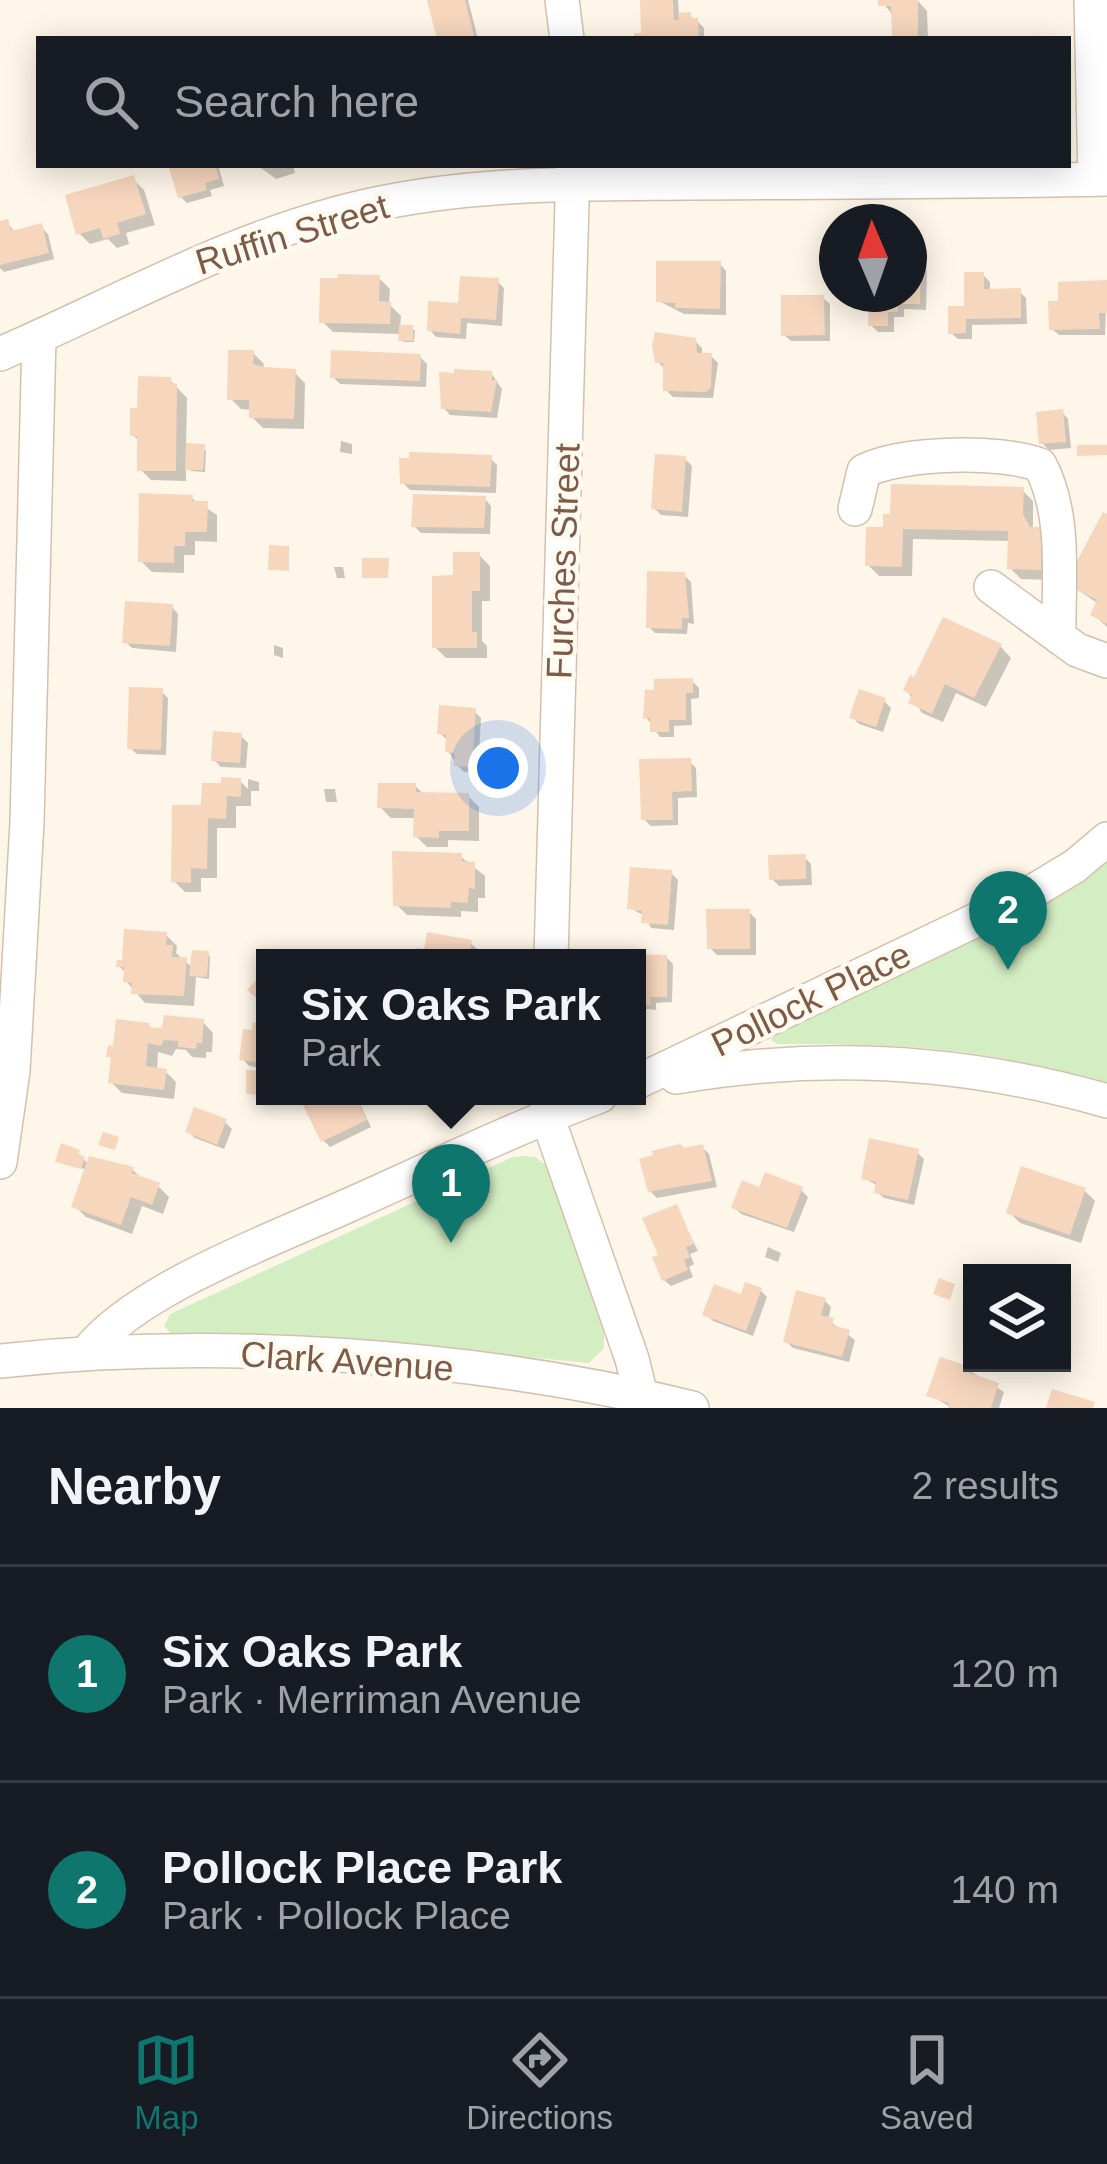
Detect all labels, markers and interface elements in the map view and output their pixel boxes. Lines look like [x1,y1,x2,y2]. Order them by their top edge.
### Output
search box [36,36,1071,168]
icon: search [78,69,144,135]
text: Search here [174,76,419,127]
street label: Ruffin Street [191,185,393,283]
north arrow [819,204,927,312]
street label: Furches Street [538,442,588,680]
your location [468,738,528,798]
pin: 2 [969,871,1047,970]
street label: Pollock Place [705,933,917,1065]
popup [256,949,646,1105]
text: Six Oaks Park [301,979,601,1030]
text: Park [301,1031,381,1074]
pin: 1 [412,1144,490,1243]
map controls [963,1264,1071,1372]
button: layers [963,1264,1071,1372]
street label: Clark Avenue [239,1333,455,1389]
text: Nearby [48,1458,221,1515]
text: 2 results [912,1464,1059,1507]
text: Six Oaks Park [162,1626,462,1677]
text: 1 [76,1652,98,1695]
text: 120 m [951,1652,1059,1695]
text: Park · Merriman Avenue [162,1678,582,1721]
text: Pollock Place Park [162,1842,562,1893]
text: 2 [76,1868,98,1911]
text: 140 m [951,1868,1059,1911]
text: Park · Pollock Place [162,1894,511,1937]
tab: Map [133,2027,199,2137]
tab: Directions [466,2027,613,2137]
tab: Saved [880,2027,974,2137]

